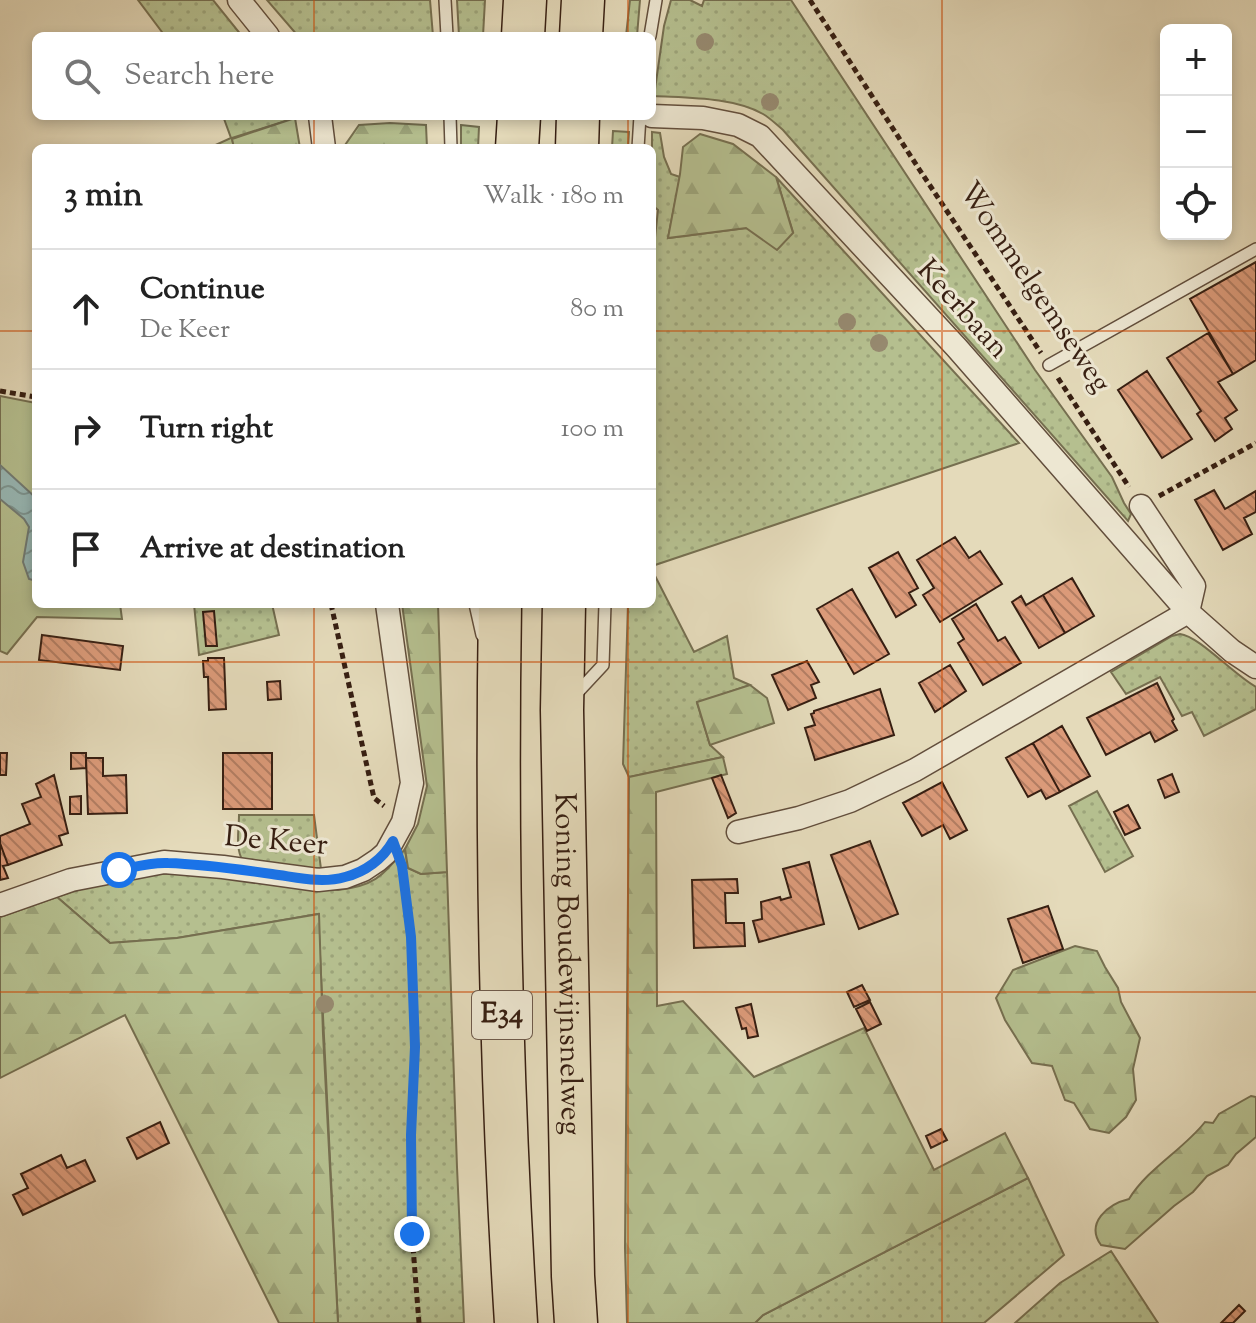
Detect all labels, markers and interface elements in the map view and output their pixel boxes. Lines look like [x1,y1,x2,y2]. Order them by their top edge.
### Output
map controls [1160,24,1232,240]
button: + [1160,24,1232,96]
search box [32,32,656,120]
icon: search [60,54,104,98]
text: Search here [124,55,274,98]
button: − [1160,96,1232,168]
button: locate [1160,168,1232,240]
text: 3 min [64,172,143,221]
street label: Wommelgemseweg [947,174,1121,402]
text: Walk · 180 m [483,178,624,215]
street label: Keerbaan [905,251,1019,370]
text: Continue [140,269,265,312]
icon: ahead [64,287,108,331]
text: 80 m [570,291,624,328]
text: De Keer [140,312,230,349]
icon: right [64,407,108,451]
text: Turn right [140,408,273,451]
text: 100 m [561,411,624,448]
icon: arrive [64,527,108,571]
text: Arrive at destination [140,528,405,571]
street label: Koning Boudewijnsnelweg [542,792,592,1136]
street label: De Keer [222,816,330,868]
route start [101,852,137,888]
road number: E34 [472,991,532,1039]
route end [394,1216,430,1252]

